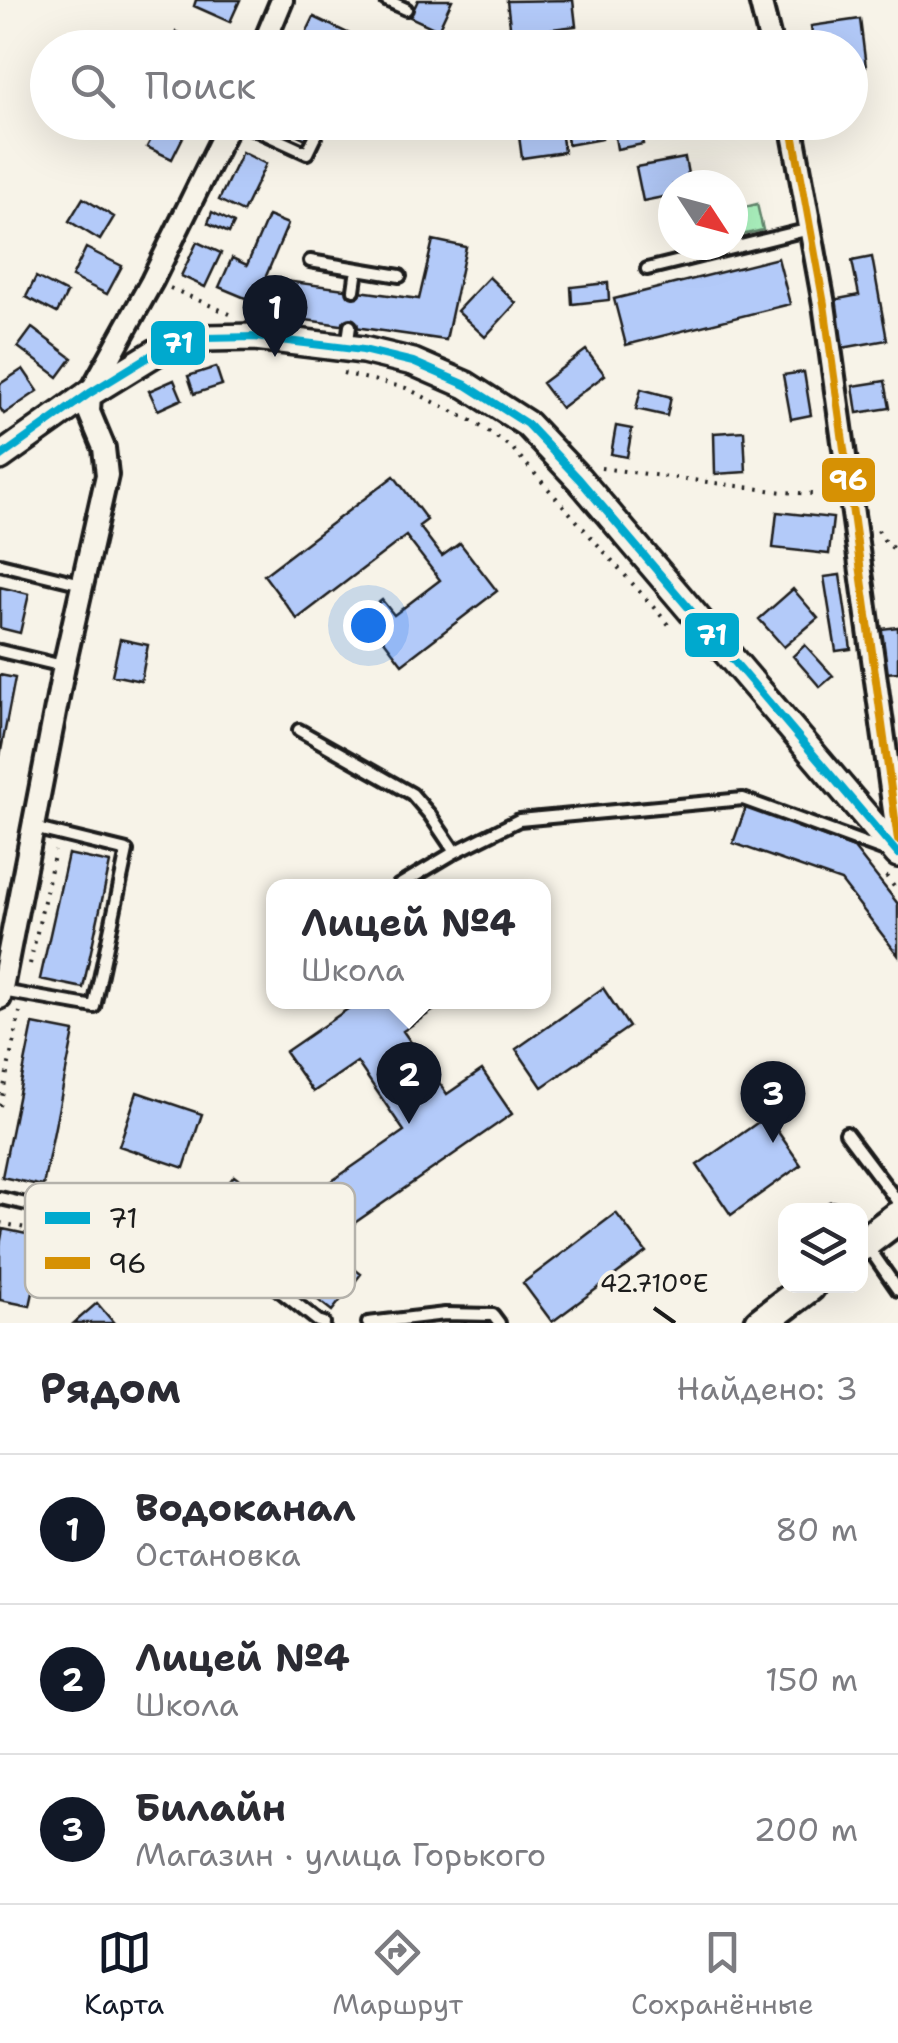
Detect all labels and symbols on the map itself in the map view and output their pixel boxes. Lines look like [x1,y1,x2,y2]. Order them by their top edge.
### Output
north arrow [658,170,748,260]
pin: 1 [242,274,308,357]
line badge: 71 [149,319,207,367]
text: 71 [162,324,194,362]
line badge: 96 [820,456,877,504]
text: 96 [828,461,868,499]
your location [343,600,394,651]
line badge: 71 [683,611,741,659]
text: 71 [696,616,728,654]
pin: 2 [376,1042,442,1124]
pin: 3 [740,1060,806,1143]
legend [25,1183,355,1298]
text: 71 [108,1199,138,1237]
text: 96 [108,1244,147,1282]
text: 42.710°E [600,1266,708,1300]

